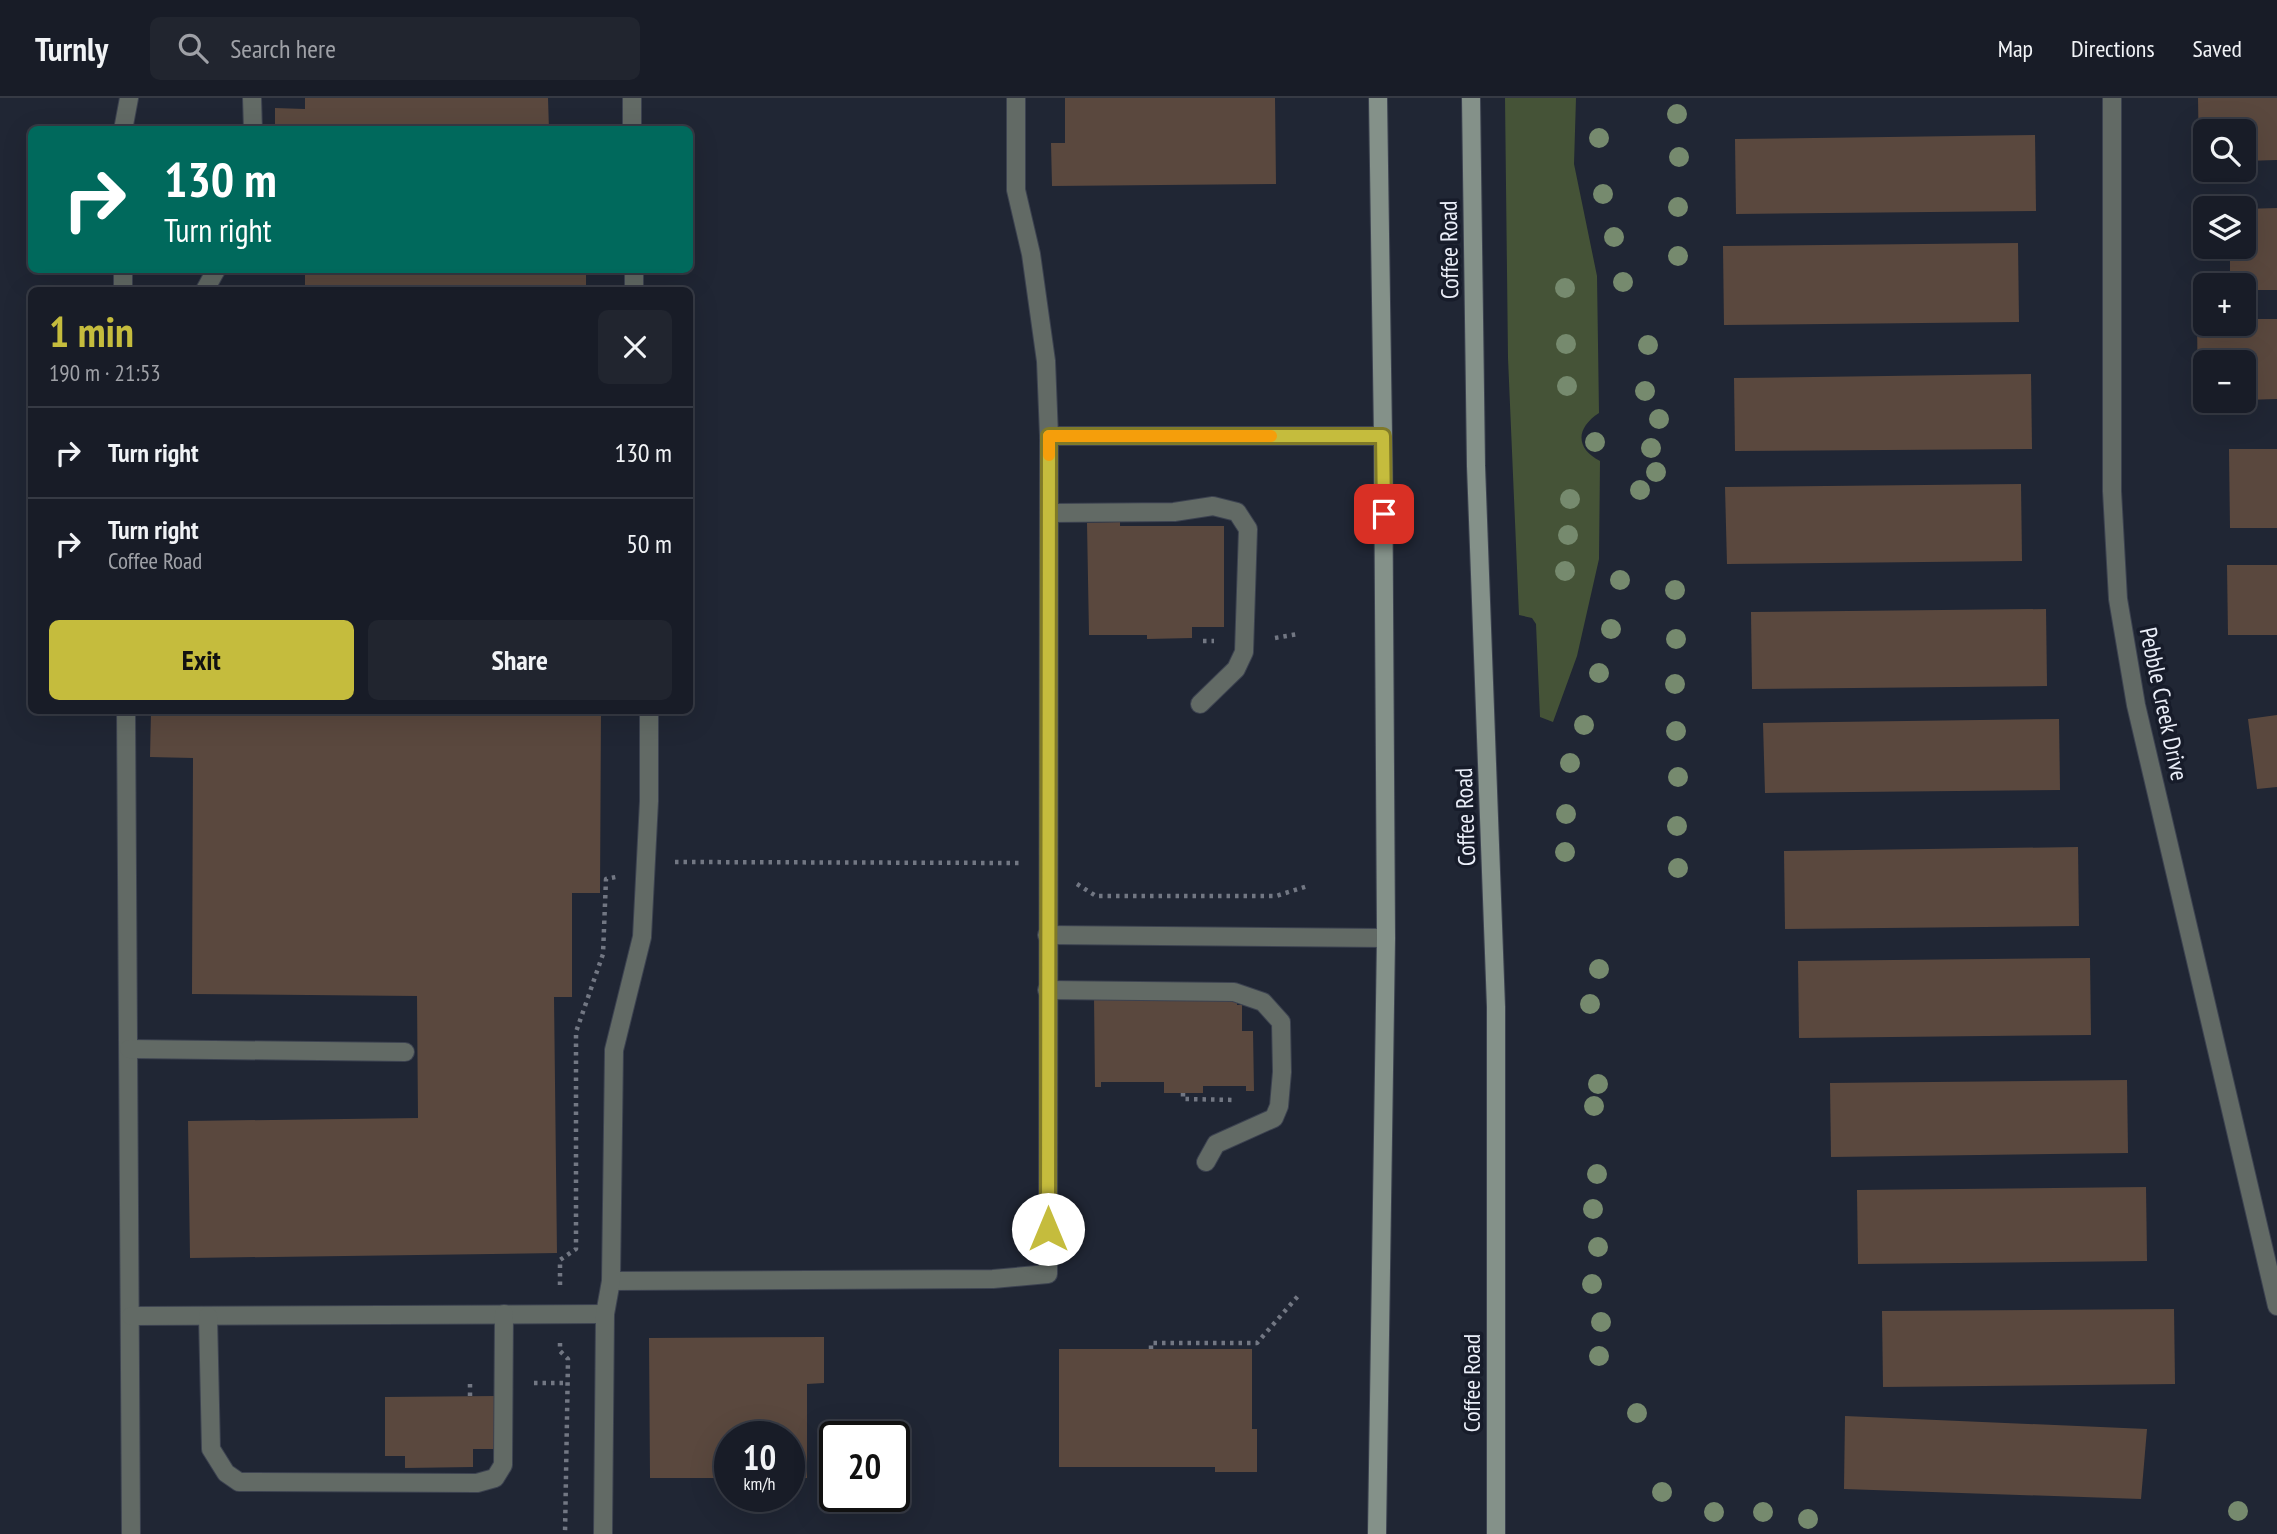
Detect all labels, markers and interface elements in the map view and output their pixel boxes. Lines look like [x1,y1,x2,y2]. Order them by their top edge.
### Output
search box [150,17,640,80]
text: Turnly [35,27,108,70]
icon: search [174,29,212,67]
text: Search here [230,32,336,65]
text: Map [1998,33,2033,64]
text: Directions [2071,33,2155,64]
text: Saved [2193,33,2242,64]
map controls [2193,119,2256,413]
button: search [2193,119,2256,182]
text: 130 m [164,147,277,211]
icon: right [49,154,140,245]
button: layers [2193,196,2256,259]
street label: Coffee Road [1433,201,1465,299]
text: Turn right [164,209,272,251]
button: + [2193,273,2256,336]
text: 1 min [49,304,134,359]
button: close [598,310,672,384]
button: − [2193,350,2256,413]
text: 190 m · 21:53 [49,358,161,387]
icon: right [49,434,87,472]
text: Turn right [108,436,199,469]
text: 130 m [614,436,672,469]
pin [1354,484,1414,544]
icon: arrive [1365,495,1403,533]
text: Turn right [108,513,199,546]
icon: right [49,525,87,563]
text: 50 m [626,527,672,560]
text: Coffee Road [108,546,202,575]
button: Exit [49,620,354,700]
button: Share [368,620,672,700]
street label: Pebble Creek Drive [2133,625,2195,783]
street label: Coffee Road [1448,767,1482,867]
position arrow [1011,1192,1085,1266]
street label: Coffee Road [1456,1334,1487,1432]
speed limit sign: 20 [819,1421,910,1512]
text: 10 [743,1434,776,1480]
text: km/h [744,1472,775,1495]

